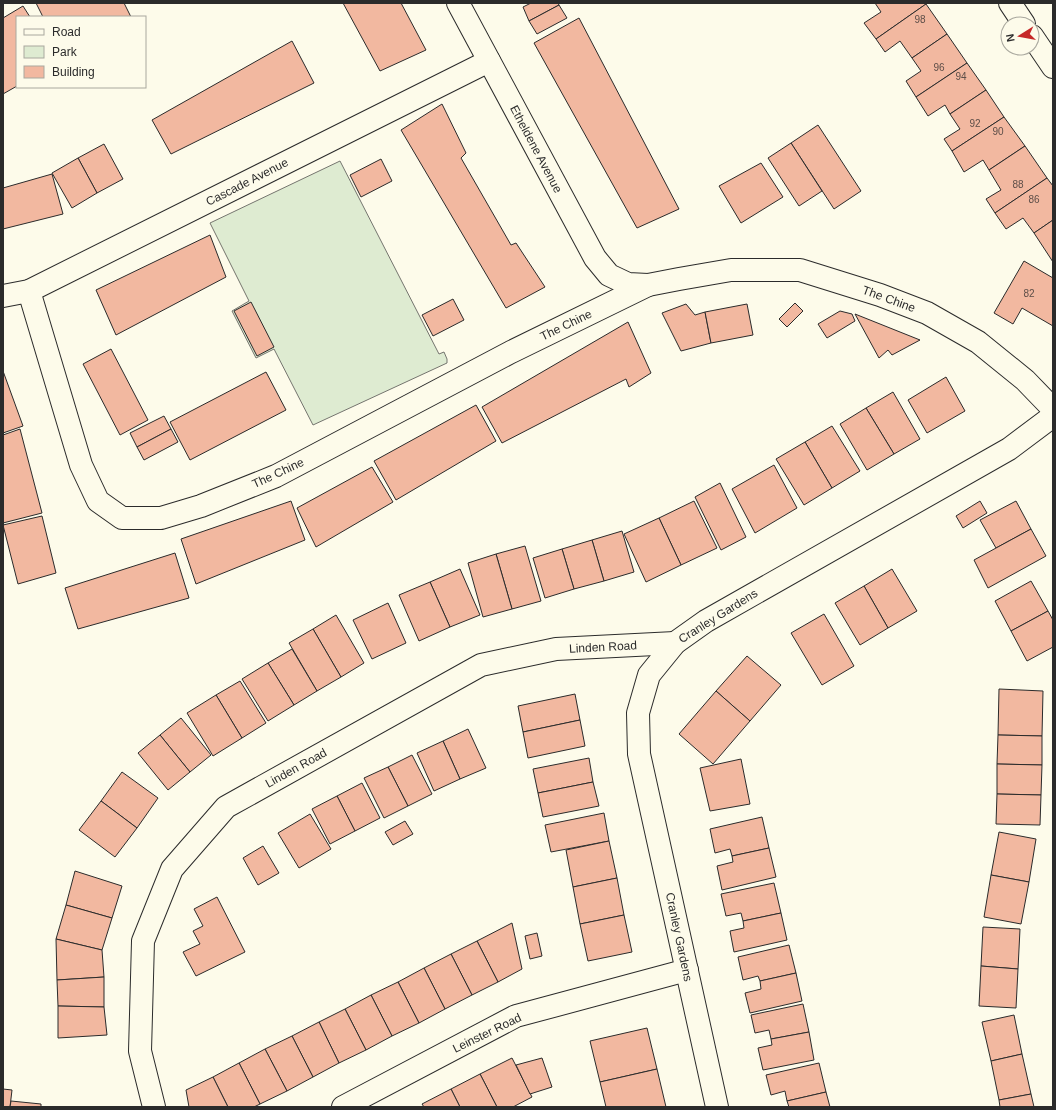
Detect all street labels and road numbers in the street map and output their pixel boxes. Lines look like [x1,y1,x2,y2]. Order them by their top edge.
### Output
street label: Etheldene Avenue [507,103,565,195]
street label: Cascade Avenue [203,155,291,209]
street label: The Chine [861,283,918,315]
street label: The Chine [538,306,594,343]
street label: The Chine [250,455,306,491]
street label: Cranley Gardens [676,586,760,646]
street label: Linden Road [569,638,637,656]
street label: Linden Road [263,745,329,791]
street label: Cranley Gardens [663,891,695,983]
street label: Leinster Road [450,1010,524,1056]

